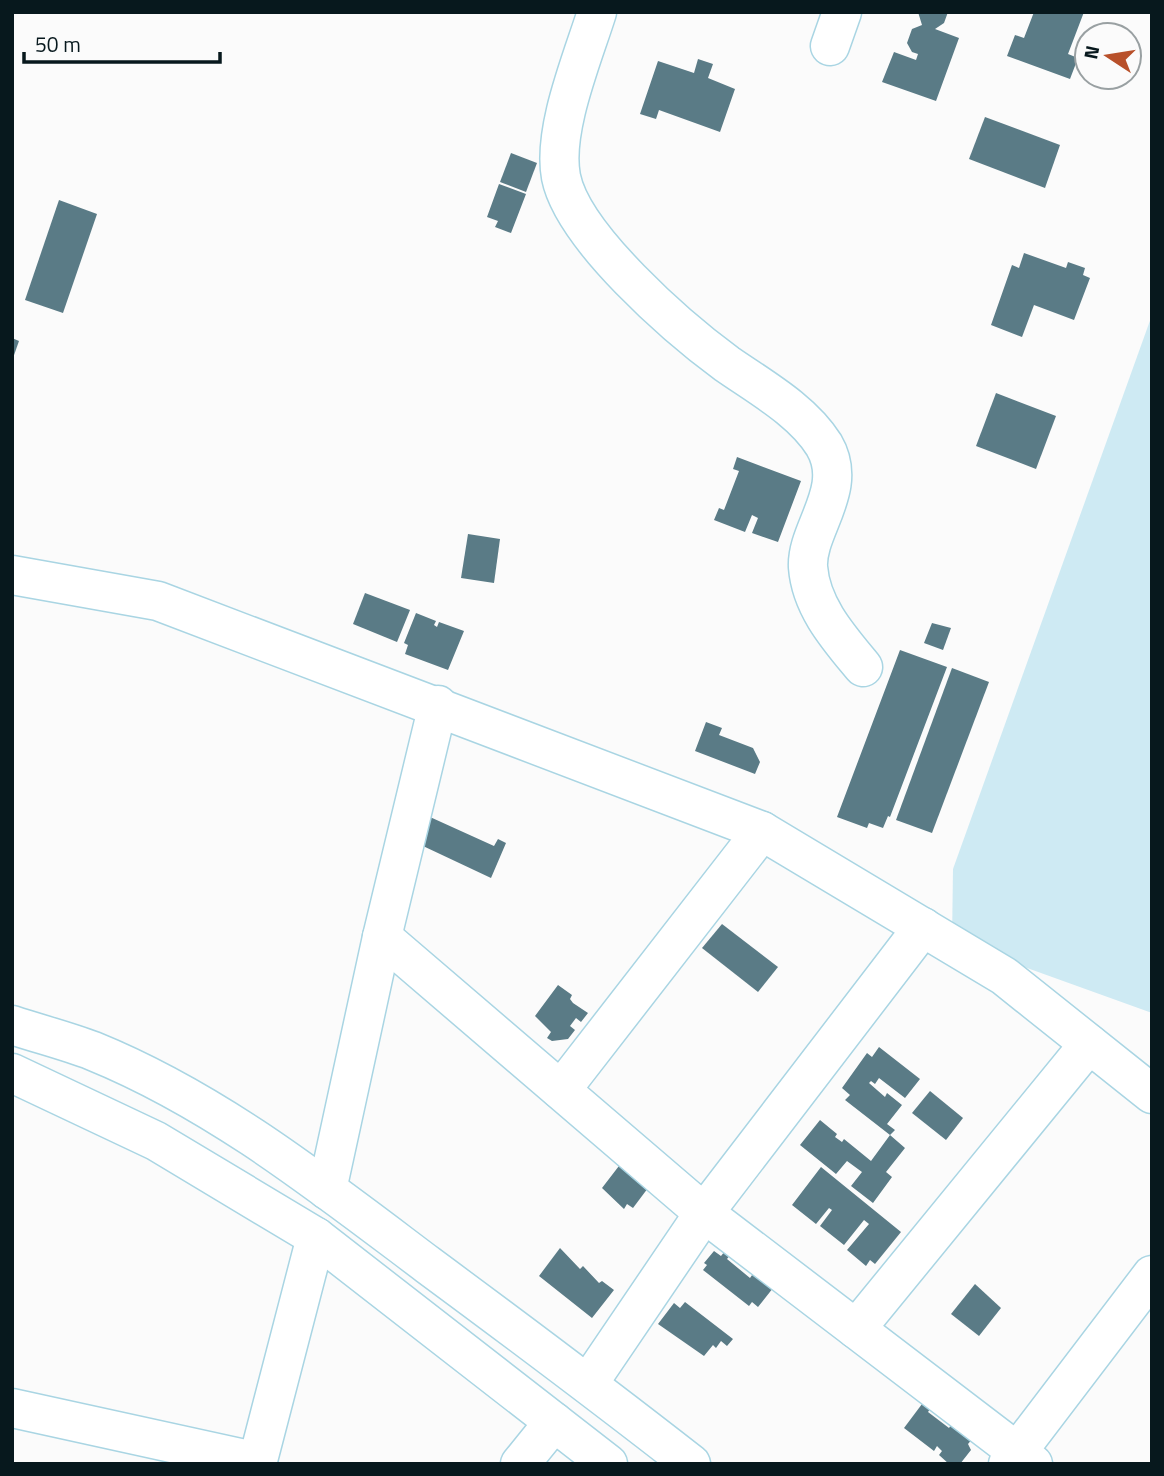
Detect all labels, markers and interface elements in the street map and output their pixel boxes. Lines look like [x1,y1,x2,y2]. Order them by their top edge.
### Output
scale bar [24,21,220,65]
north arrow [1073,21,1143,91]
text: 50 m [35,28,81,60]
text: N [1075,43,1106,62]

